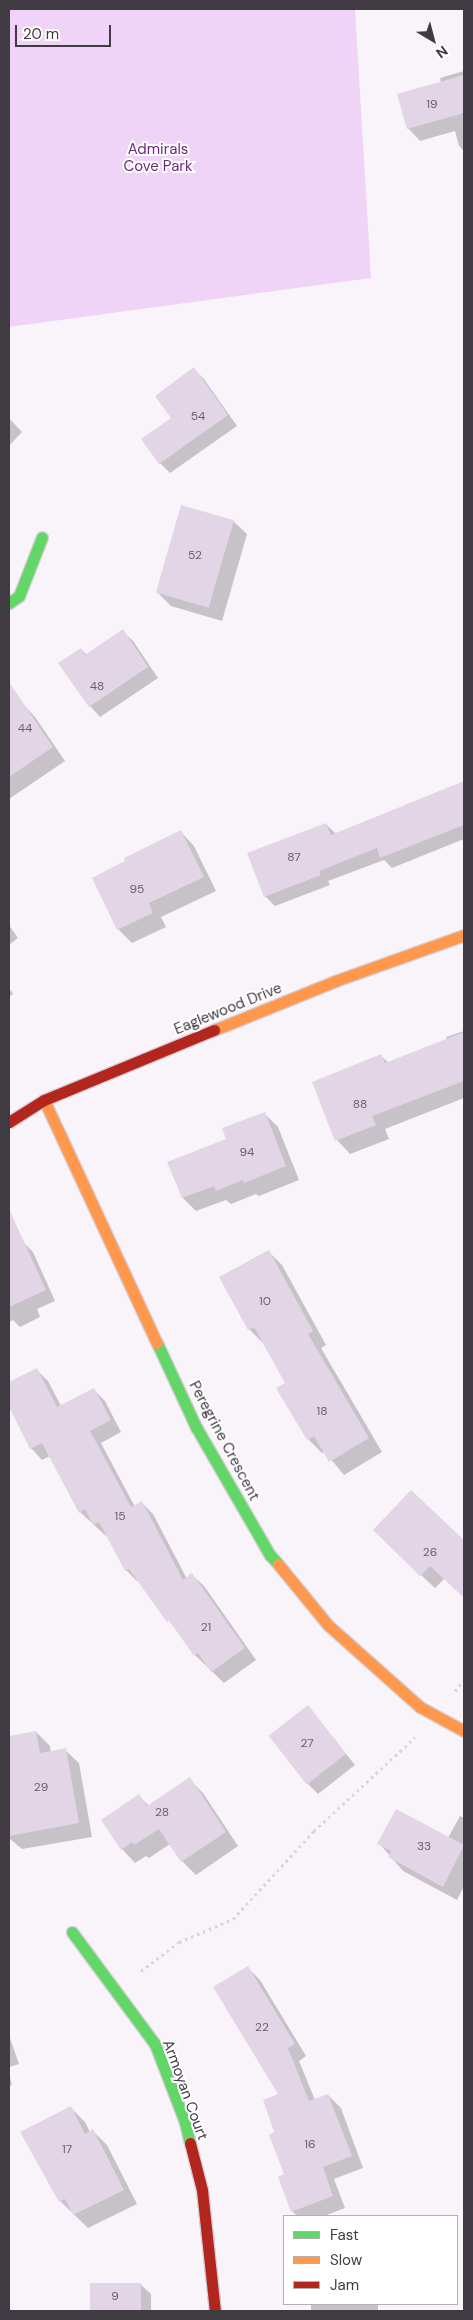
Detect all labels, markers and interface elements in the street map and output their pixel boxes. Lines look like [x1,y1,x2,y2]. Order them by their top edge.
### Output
scale bar [18,15,114,47]
north arrow [408,15,458,65]
text: 20 m [23,24,59,44]
text: N [433,42,452,62]
house number: 19 [426,98,438,112]
park label: Admirals Cove Park [124,140,192,175]
house number: 54 [191,410,205,424]
house number: 52 [188,549,202,563]
house number: 48 [90,680,104,694]
house number: 44 [18,722,32,736]
house number: 87 [287,851,301,865]
house number: 95 [130,883,144,897]
street label: Eaglewood Drive [172,979,284,1039]
house number: 88 [353,1098,367,1112]
house number: 94 [240,1146,254,1160]
house number: 10 [259,1295,271,1309]
street label: Peregrine Crescent [185,1378,263,1504]
house number: 18 [316,1405,328,1419]
house number: 15 [114,1510,126,1524]
house number: 26 [423,1546,437,1560]
house number: 21 [201,1621,211,1635]
house number: 27 [300,1737,314,1751]
house number: 29 [34,1781,48,1795]
house number: 28 [155,1806,169,1820]
house number: 33 [417,1840,431,1854]
house number: 22 [255,2021,269,2035]
street label: Armoyan Court [159,2037,211,2143]
house number: 16 [304,2138,316,2152]
house number: 17 [62,2143,72,2157]
legend [283,2215,458,2305]
text: Fast [330,2225,359,2245]
text: Slow [330,2250,362,2270]
text: Jam [330,2275,359,2295]
house number: 9 [111,2290,119,2304]

